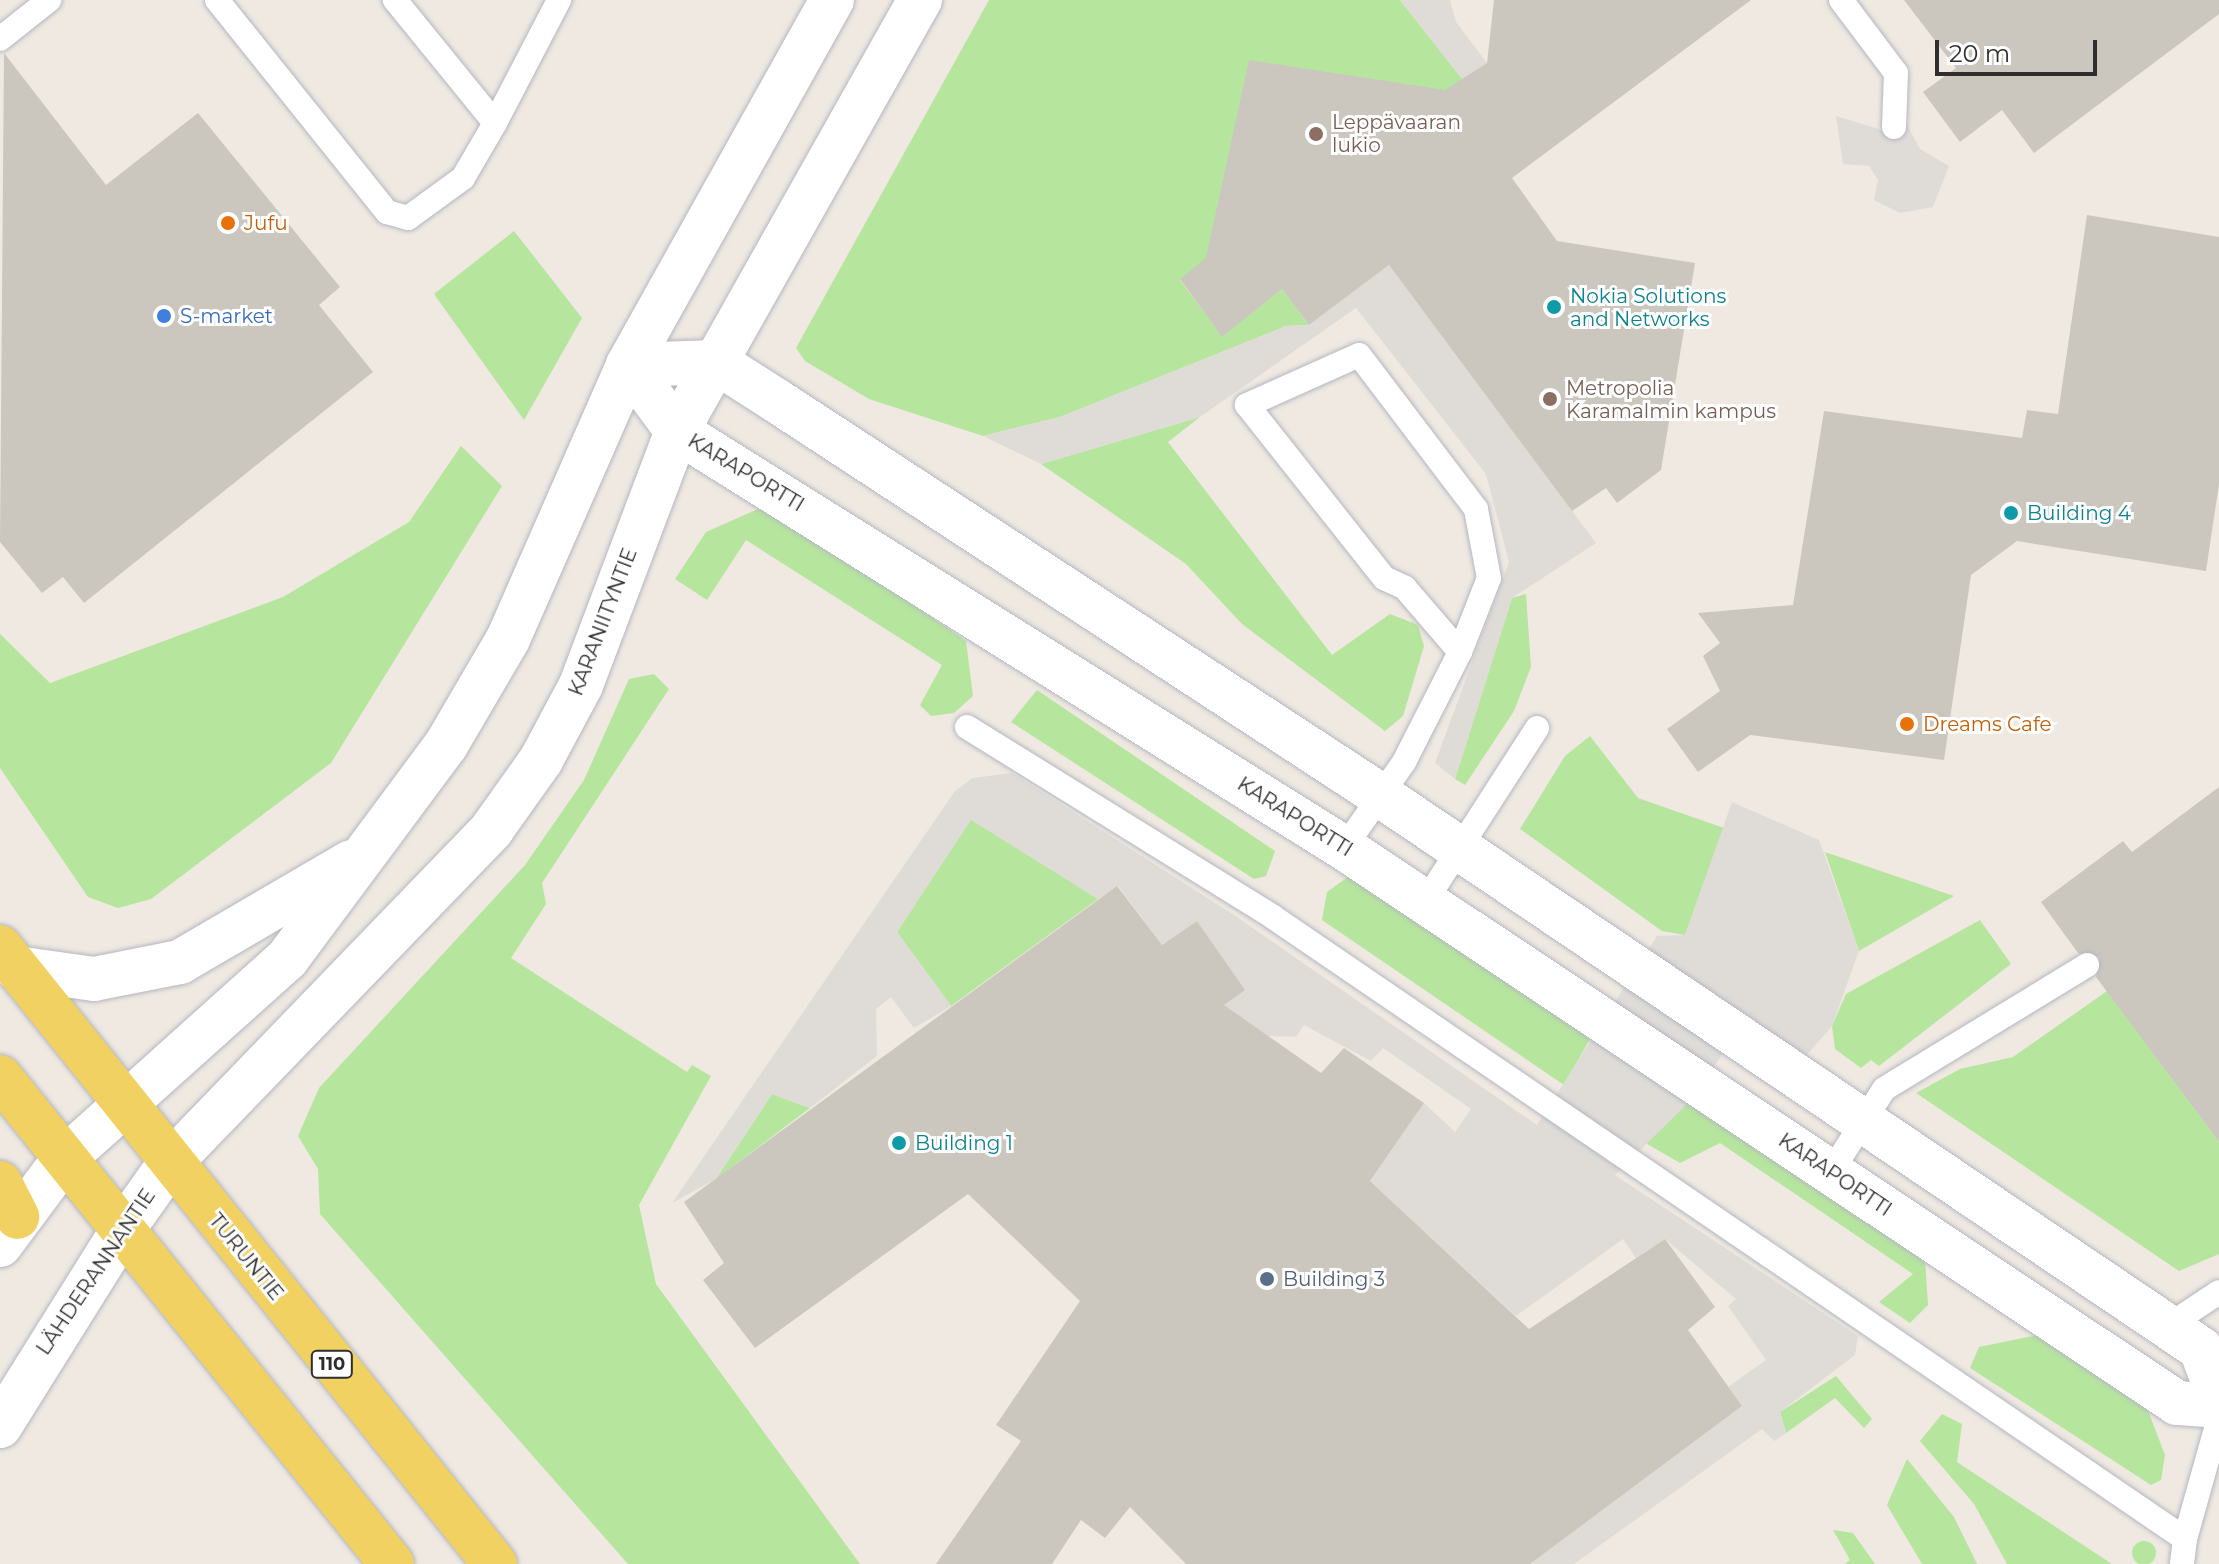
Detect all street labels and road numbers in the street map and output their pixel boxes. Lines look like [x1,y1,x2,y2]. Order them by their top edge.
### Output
street label: KARAPORTTI [683,429,809,517]
street label: KARANIITYNTIE [564,545,642,699]
street label: KARAPORTTI [1233,772,1357,862]
street label: KARAPORTTI [1774,1128,1896,1222]
street label: LÄHDERANNANTIE [32,1184,160,1360]
street label: TURUNTIE [204,1209,288,1305]
road number: 110 [310,1350,354,1378]

